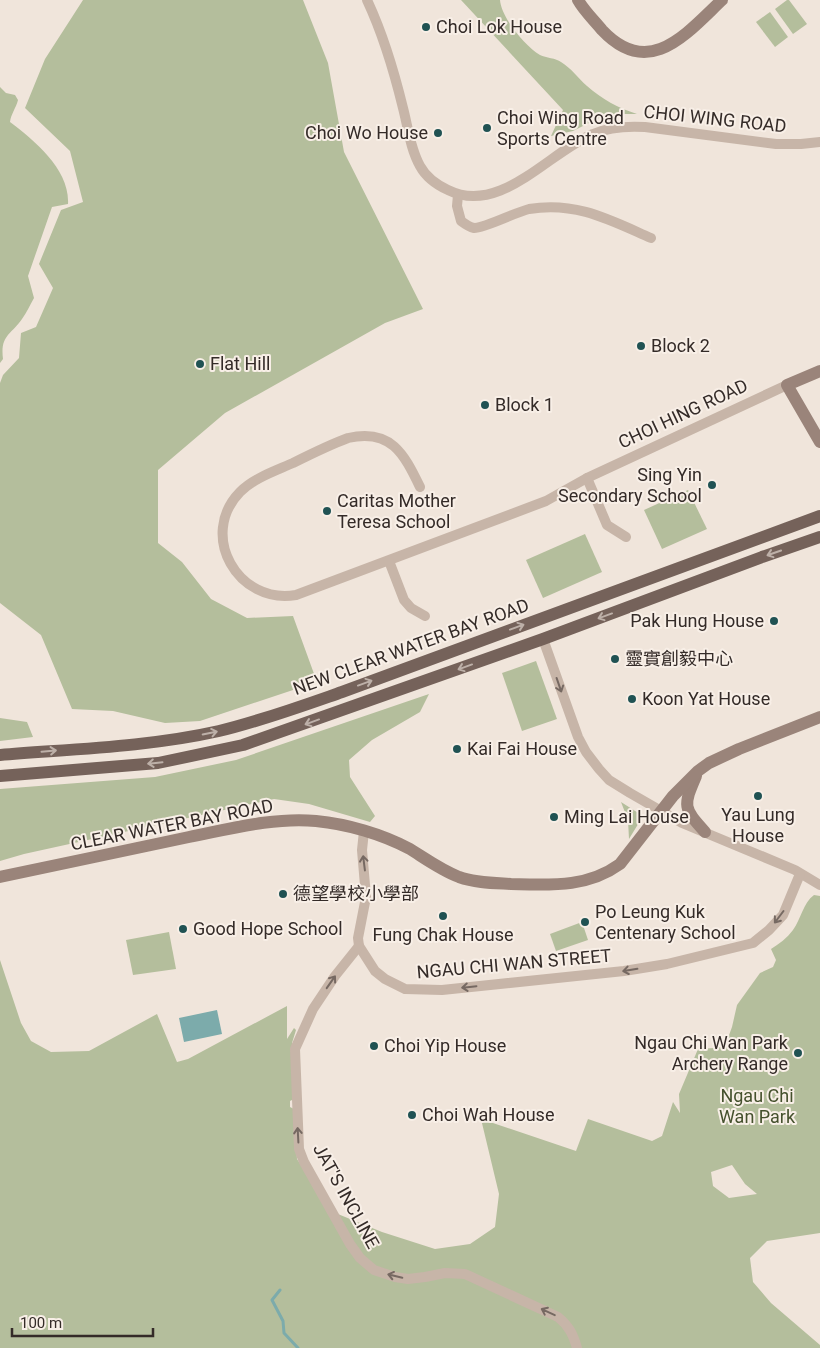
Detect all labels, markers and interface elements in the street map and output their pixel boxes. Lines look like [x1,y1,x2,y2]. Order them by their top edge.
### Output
place label: Choi Lok House [436,16,562,37]
marker: Choi Lok House [420,21,432,33]
street label: CHOI WING ROAD [643,101,788,136]
place label: Choi Wing Road Sports Centre [497,107,624,149]
place label: Choi Wo House [305,122,428,143]
marker: Choi Wing Road Sports Centre [481,122,493,134]
marker: Choi Wo House [432,127,444,139]
place label: Block 2 [651,335,710,356]
marker: Block 2 [635,340,647,352]
place label: Flat Hill [210,353,270,374]
marker: Flat Hill [194,358,206,370]
street label: CHOI HING ROAD [615,374,751,453]
place label: Block 1 [495,394,554,415]
marker: Block 1 [479,399,491,411]
place label: Sing Yin Secondary School [558,464,702,506]
marker: Sing Yin Secondary School [706,479,718,491]
place label: Caritas Mother Teresa School [337,490,456,532]
marker: Caritas Mother Teresa School [321,505,333,517]
one-way arrow [767,549,782,558]
street label: NEW CLEAR WATER BAY ROAD [290,594,532,699]
place label: Pak Hung House [630,610,764,631]
one-way arrow [598,612,613,621]
marker: Pak Hung House [768,615,780,627]
one-way arrow [509,622,524,631]
place label: 靈實創毅中心 [625,648,733,669]
marker: 靈實創毅中心 [609,653,621,665]
one-way arrow [457,663,473,672]
one-way arrow [555,677,564,692]
one-way arrow [356,678,372,687]
place label: Koon Yat House [642,688,770,709]
marker: Koon Yat House [626,693,638,705]
one-way arrow [304,718,320,727]
one-way arrow [202,727,218,737]
place label: Kai Fai House [467,738,577,759]
marker: Kai Fai House [451,743,463,755]
one-way arrow [40,746,56,756]
one-way arrow [147,758,163,768]
marker: Yau Lung House [752,790,764,802]
street label: CLEAR WATER BAY ROAD [69,795,275,854]
place label: Yau Lung House [721,804,795,846]
place label: Ming Lai House [564,806,689,827]
marker: Ming Lai House [548,811,560,823]
one-way arrow [359,856,369,872]
place label: 德望學校小學部 [293,883,419,904]
marker: 德望學校小學部 [277,888,289,900]
place label: Po Leung Kuk Centenary School [595,901,736,943]
marker: Fung Chak House [437,910,449,922]
one-way arrow [774,910,784,924]
marker: Po Leung Kuk Centenary School [579,916,591,928]
place label: Good Hope School [193,918,343,939]
marker: Good Hope School [177,923,189,935]
place label: Fung Chak House [372,924,514,945]
street label: NGAU CHI WAN STREET [416,945,612,982]
one-way arrow [623,965,639,975]
one-way arrow [326,975,336,989]
one-way arrow [461,982,477,992]
place label: Ngau Chi Wan Park Archery Range [634,1032,789,1074]
place label: Choi Yip House [384,1035,506,1056]
marker: Choi Yip House [368,1040,380,1052]
marker: Ngau Chi Wan Park Archery Range [792,1047,804,1059]
park label: Ngau Chi Wan Park [719,1085,796,1127]
place label: Choi Wah House [422,1104,554,1125]
marker: Choi Wah House [406,1109,418,1121]
one-way arrow [293,1127,303,1143]
street label: JAT'S INCLINE [309,1140,384,1252]
one-way arrow [387,1271,403,1280]
scale bar [12,1306,154,1338]
one-way arrow [541,1307,556,1316]
text: 100 m [20,1314,62,1332]

